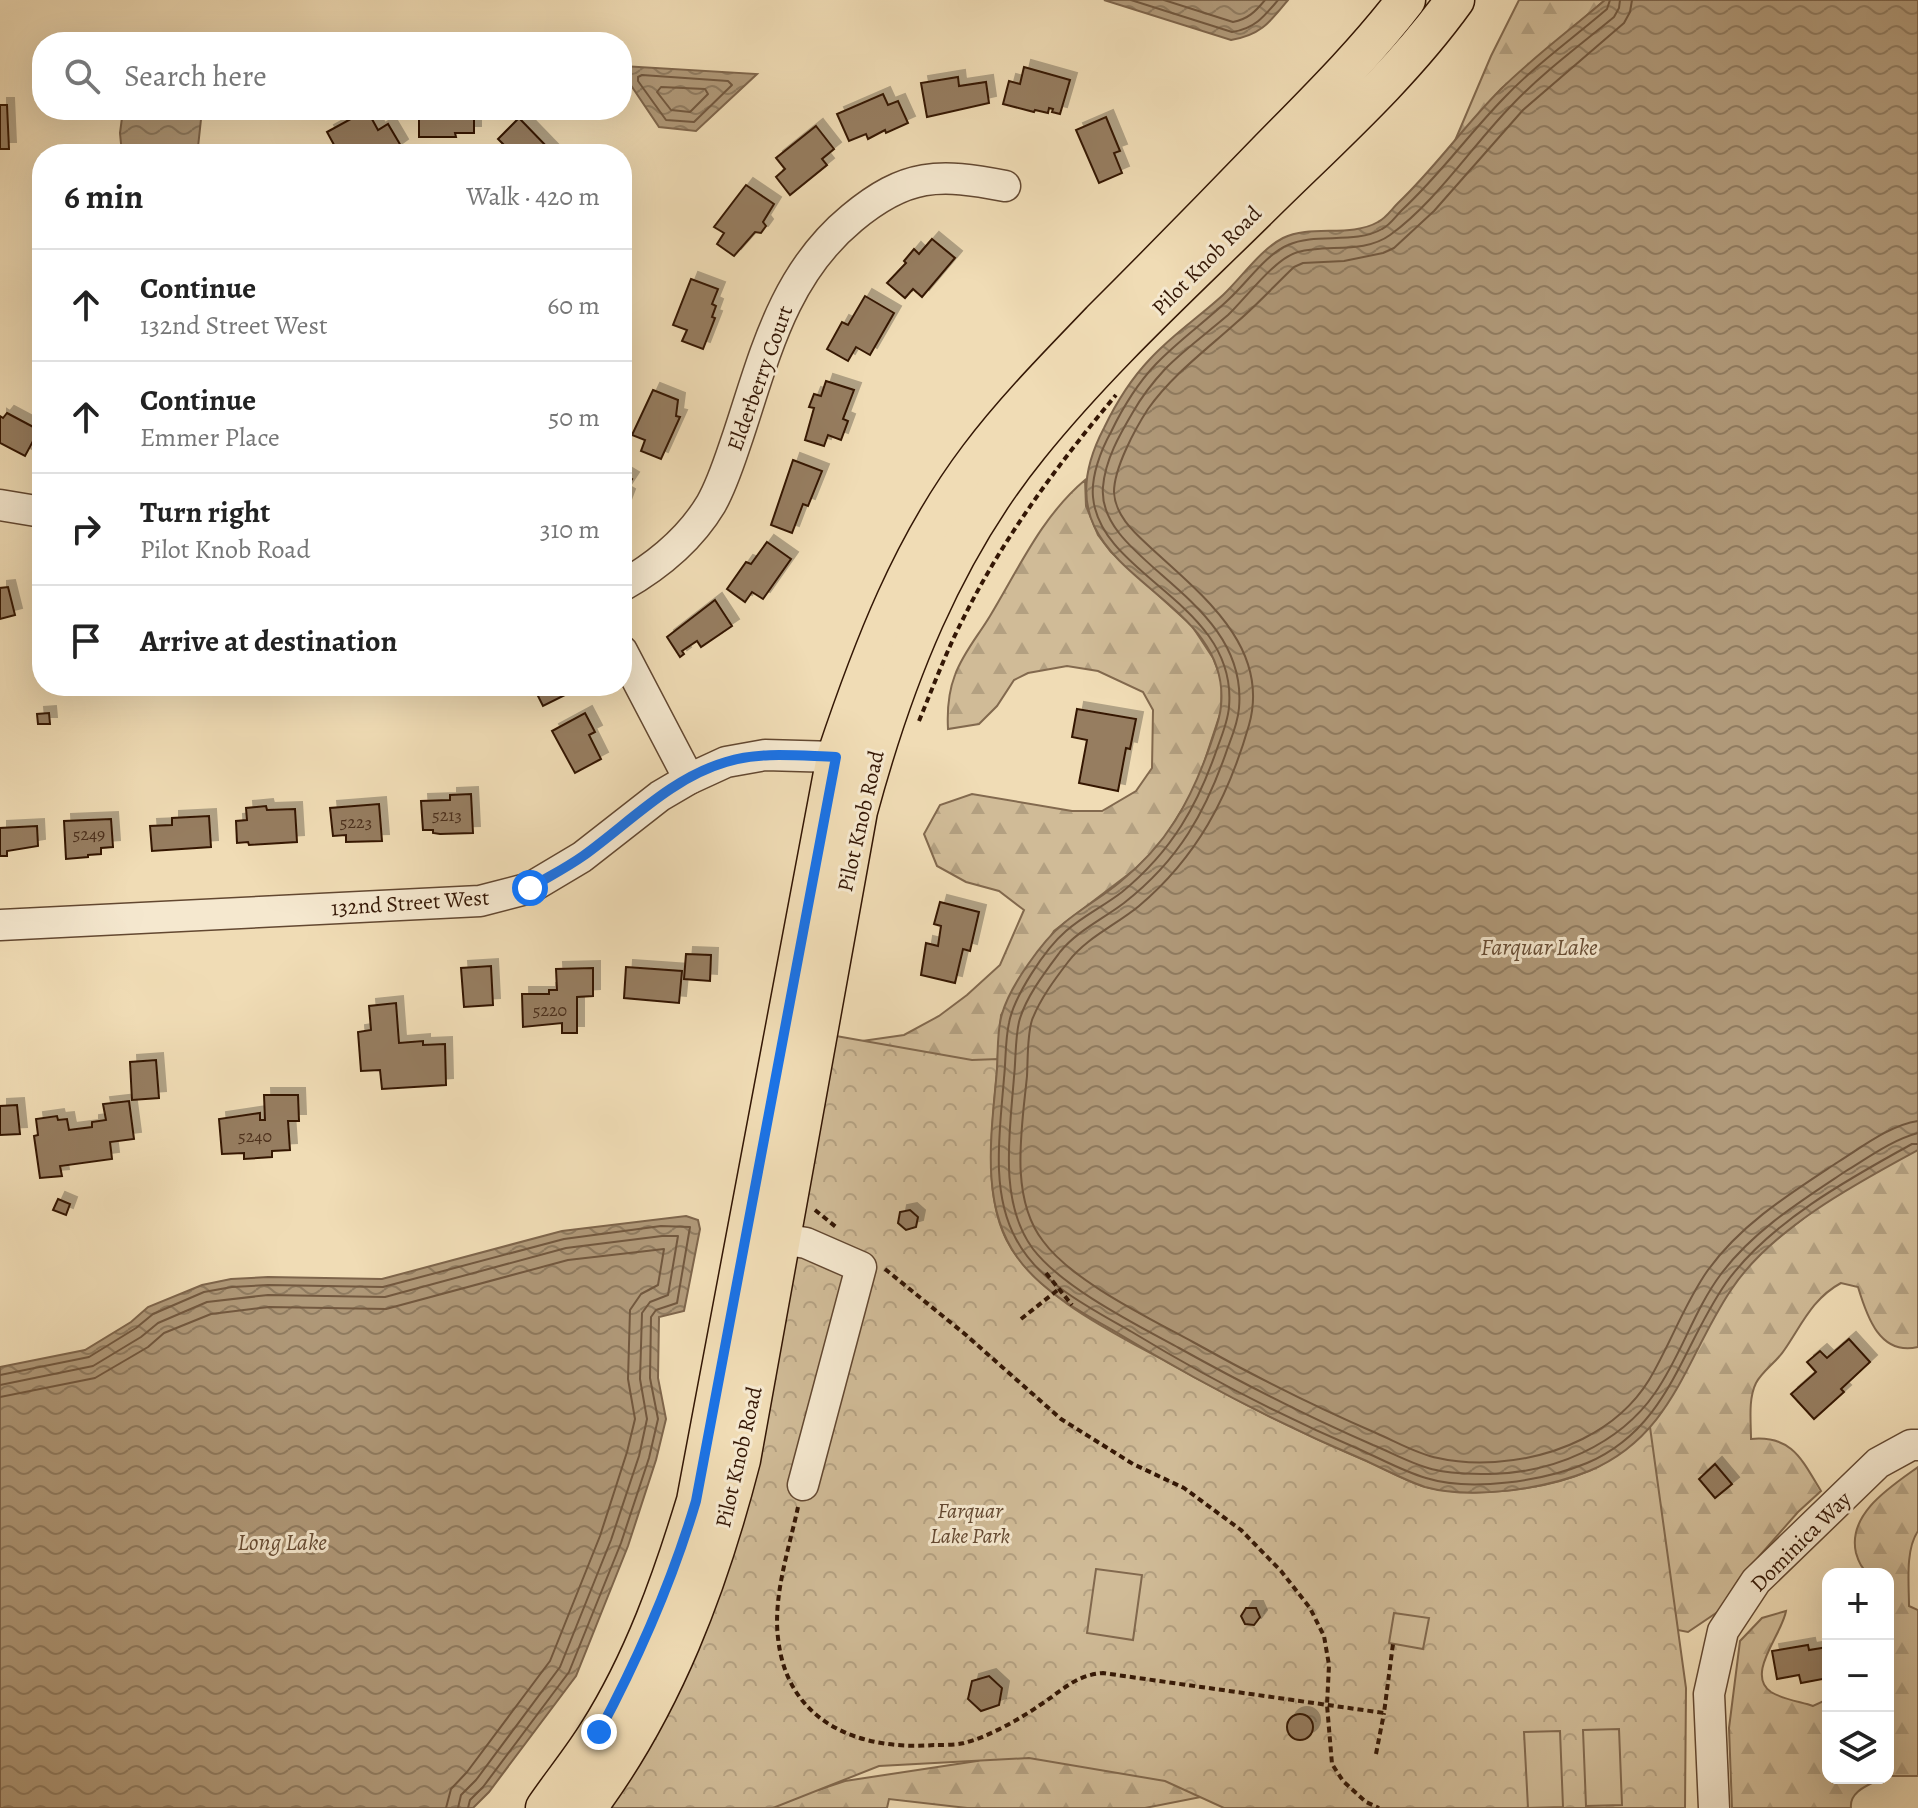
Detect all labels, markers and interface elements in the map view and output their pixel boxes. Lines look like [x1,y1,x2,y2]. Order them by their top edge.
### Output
search box [32,32,632,120]
icon: search [60,54,104,98]
text: Search here [124,56,267,96]
text: 6 min [64,173,143,220]
text: Walk · 420 m [466,179,600,214]
street label: Pilot Knob Road [1145,199,1268,322]
text: Continue [140,268,256,308]
icon: ahead [64,283,108,327]
text: 60 m [547,288,600,323]
street label: Elderberry Court [720,301,800,455]
text: 132nd Street West [140,308,327,343]
text: Continue [140,380,256,420]
icon: ahead [64,395,108,439]
text: 50 m [548,400,600,435]
text: Emmer Place [140,420,280,455]
text: Turn right [140,492,270,532]
icon: right [64,507,108,551]
text: 310 m [540,512,600,547]
text: Pilot Knob Road [140,532,310,567]
icon: arrive [64,619,108,663]
text: Arrive at destination [140,621,397,661]
street label: Pilot Knob Road [830,747,892,895]
house number: 5213 [432,803,462,827]
house number: 5223 [340,810,372,834]
house number: 5249 [73,822,105,846]
route start [512,870,548,906]
street label: 132nd Street West [330,883,490,923]
water label: Farquar Lake [1480,931,1598,963]
house number: 5220 [533,998,567,1022]
house number: 5240 [238,1124,272,1148]
street label: Pilot Knob Road [708,1383,770,1531]
street label: Dominica Way [1744,1485,1858,1599]
park label: Farquar Lake Park [930,1496,1010,1551]
water label: Long Lake [237,1526,327,1558]
map controls [1822,1568,1894,1784]
button: + [1822,1568,1894,1640]
button: − [1822,1640,1894,1712]
button: layers [1822,1712,1894,1784]
route end [581,1714,617,1750]

